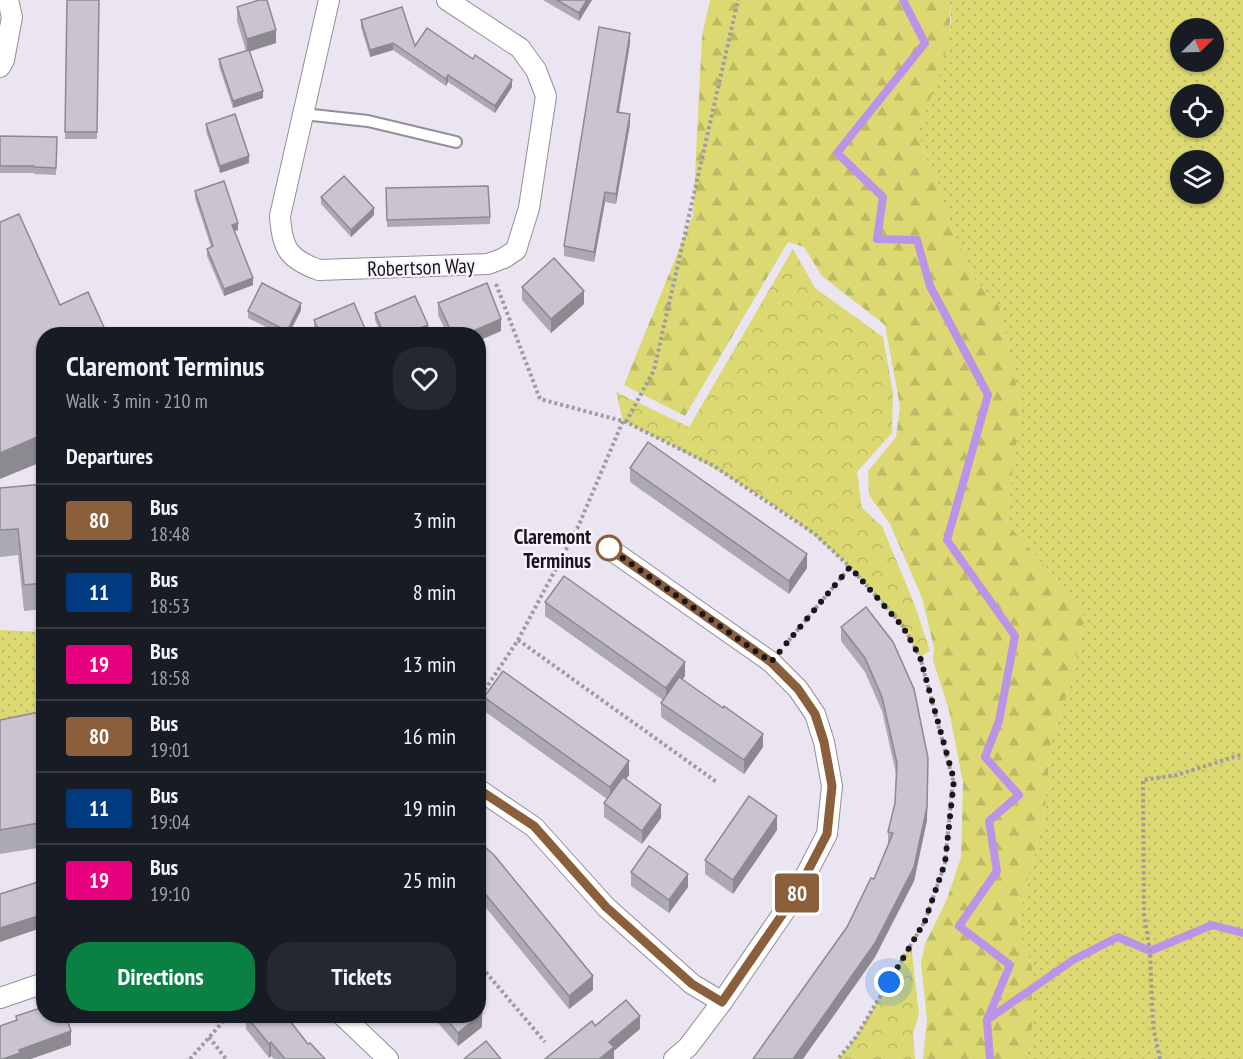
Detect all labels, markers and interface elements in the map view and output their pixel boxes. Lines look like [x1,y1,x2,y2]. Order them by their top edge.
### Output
north arrow [1170,18,1224,72]
map controls [1170,18,1224,204]
button: locate [1170,84,1224,138]
button: layers [1170,150,1224,204]
street label: Robertson Way [367,252,475,282]
text: Claremont Terminus [66,347,264,384]
button: heart [393,347,456,410]
text: Walk · 3 min · 210 m [66,388,208,414]
text: Departures [66,442,153,470]
text: Bus [150,493,178,521]
text: 3 min [413,506,456,534]
text: 80 [89,507,109,534]
text: 18:48 [150,521,190,547]
place label: Claremont Terminus [514,523,591,574]
marker: Claremont Terminus [596,535,622,561]
text: Bus [150,565,178,593]
text: 8 min [413,578,456,606]
text: 11 [89,579,109,606]
text: 18:53 [150,593,190,619]
text: Bus [150,637,178,665]
text: 13 min [403,650,456,678]
text: 19 [89,651,109,678]
text: 18:58 [150,665,190,691]
text: Bus [150,709,178,737]
text: 16 min [403,722,456,750]
text: 80 [89,723,109,750]
text: 19:01 [150,737,190,763]
text: Bus [150,781,178,809]
text: 19 min [403,794,456,822]
text: 11 [89,795,109,822]
text: 19:04 [150,809,190,835]
text: Bus [150,853,178,881]
text: 25 min [403,866,456,894]
text: 19 [89,867,109,894]
line badge: 80 [770,874,824,912]
text: 80 [787,880,807,907]
text: 19:10 [150,881,190,907]
button: Directions [66,942,255,1011]
button: Tickets [267,942,456,1011]
your location [874,967,904,997]

